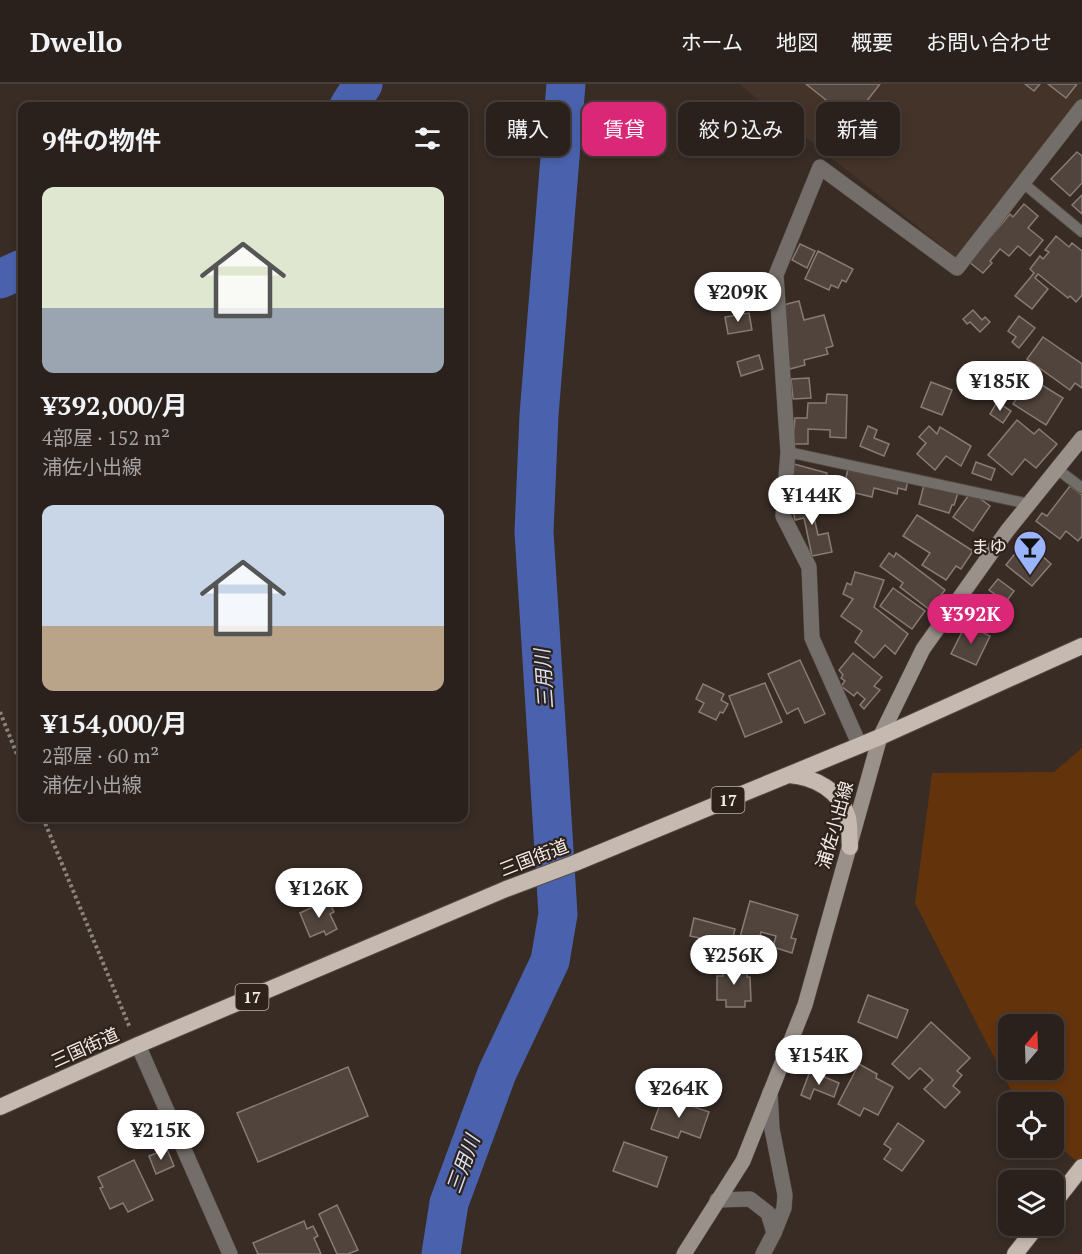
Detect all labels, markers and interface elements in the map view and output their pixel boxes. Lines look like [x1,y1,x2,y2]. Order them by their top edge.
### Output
text: Dwello [30,23,122,60]
text: ホーム [681,28,743,56]
text: 地図 [776,28,818,56]
text: 概要 [851,28,893,56]
text: お問い合わせ [926,28,1052,56]
chip: 購入 [486,102,570,156]
chip: 賃貸 [582,102,666,156]
chip: 絞り込み [678,102,804,156]
chip: 新着 [816,102,900,156]
icon: filters [411,122,444,155]
text: 9件の物件 [42,123,161,157]
icon: home [189,226,297,334]
pin: ¥209K [696,272,780,323]
text: ¥209K [708,278,768,305]
pin: ¥185K [958,361,1042,412]
text: ¥185K [970,367,1030,394]
text: ¥392,000/月 [42,388,188,422]
text: 4部屋 · 152 m² [42,424,170,451]
text: 浦佐小出線 [42,453,142,480]
pin: ¥144K [770,475,854,526]
text: ¥144K [782,481,842,508]
bar icon: まゆ [1012,529,1048,576]
place label: まゆ [971,534,1007,558]
icon: home [189,544,297,652]
pin: ¥392K [929,594,1013,645]
text: ¥392K [941,600,1001,627]
water label: 三用川 [528,646,559,710]
text: ¥154,000/月 [42,706,188,740]
text: 2部屋 · 60 m² [42,742,159,769]
text: 浦佐小出線 [42,771,142,798]
street label: 浦佐小出線 [810,778,858,871]
road number: 17 [712,787,744,813]
street label: 三国街道 [496,833,572,881]
pin: ¥126K [277,868,361,919]
text: ¥126K [289,874,349,901]
pin: ¥256K [692,935,776,986]
text: ¥256K [704,941,764,968]
road number: 17 [236,984,268,1010]
north arrow [998,1014,1064,1080]
map controls [998,1014,1064,1236]
street label: 三国街道 [47,1021,122,1073]
pin: ¥154K [777,1035,861,1086]
text: ¥154K [789,1041,849,1068]
pin: ¥264K [637,1068,721,1119]
text: ¥264K [649,1074,709,1101]
button: locate [998,1092,1064,1158]
pin: ¥215K [119,1110,203,1161]
text: ¥215K [131,1116,191,1143]
water label: 三用川 [440,1129,486,1197]
button: layers [998,1170,1064,1236]

